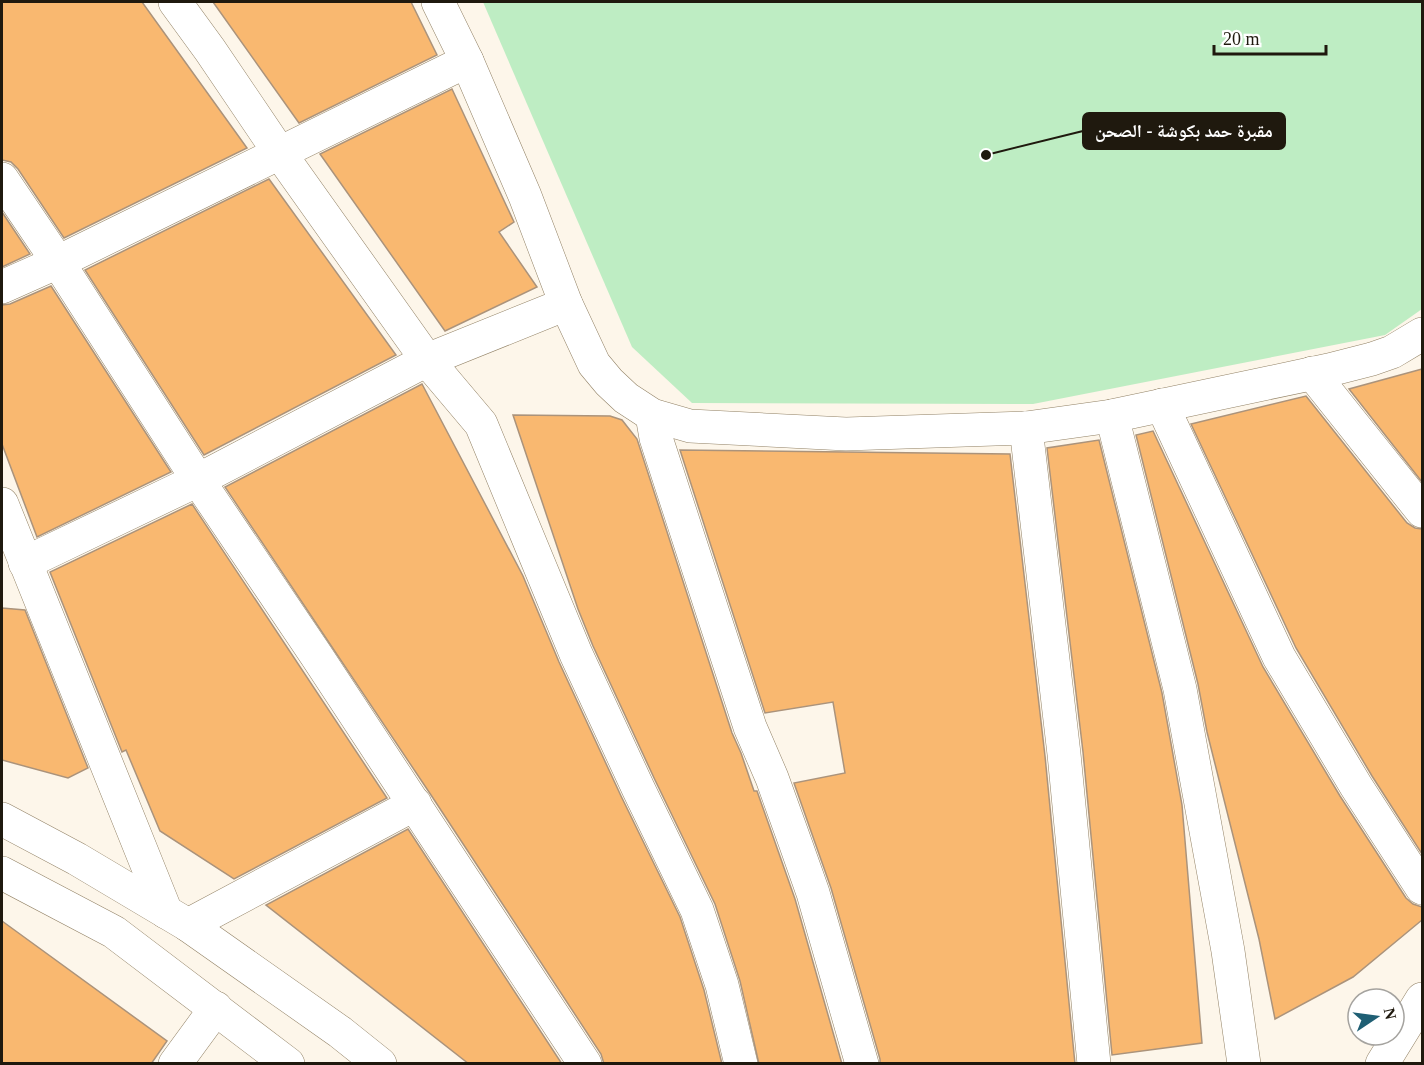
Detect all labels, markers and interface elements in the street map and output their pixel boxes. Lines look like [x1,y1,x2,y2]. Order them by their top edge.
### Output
scale bar [1214,18,1326,56]
text: 20 m [1223,29,1260,49]
callout: مقبرة حمد بكوشة - الصحن [1083,113,1285,149]
text: مقبرة حمد بكوشة - الصحن [1095,121,1273,142]
north arrow [1346,987,1406,1047]
text: N [1381,1006,1400,1022]

